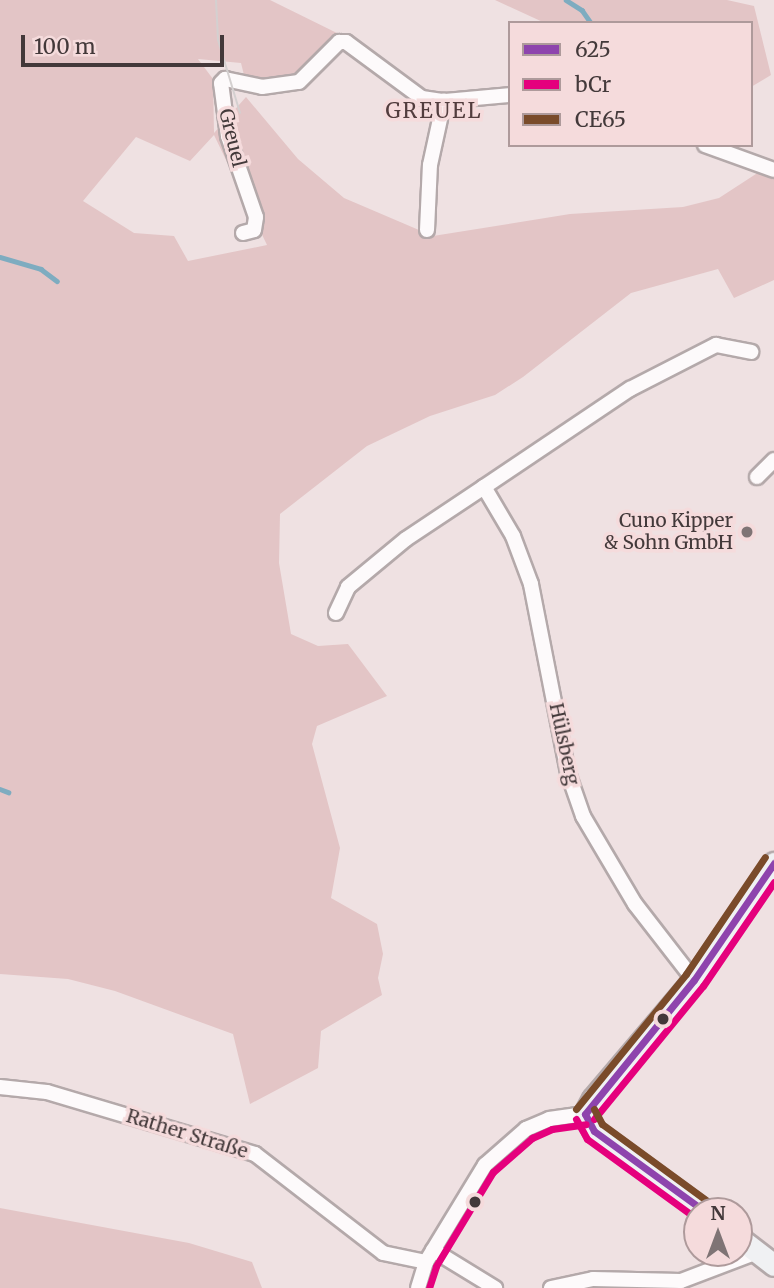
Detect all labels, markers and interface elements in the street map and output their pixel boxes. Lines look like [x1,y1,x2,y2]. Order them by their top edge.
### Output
scale bar [24,21,228,65]
legend [508,21,753,147]
text: 100 m [34,33,96,60]
text: 625 [575,36,611,63]
text: bCr [575,71,611,98]
district label: GREUEL [386,98,482,124]
text: CE65 [575,106,626,133]
street label: Greuel [214,107,250,169]
place label: Cuno Kipper & Sohn GmbH [604,510,733,554]
marker: Cuno Kipper & Sohn GmbH [739,524,755,540]
street label: Hülsberg [544,701,584,787]
unlabelled marker [656,1012,670,1026]
street label: Rather Straße [123,1105,251,1163]
unlabelled marker [468,1195,482,1209]
north arrow [683,1197,753,1267]
text: N [710,1201,726,1225]

